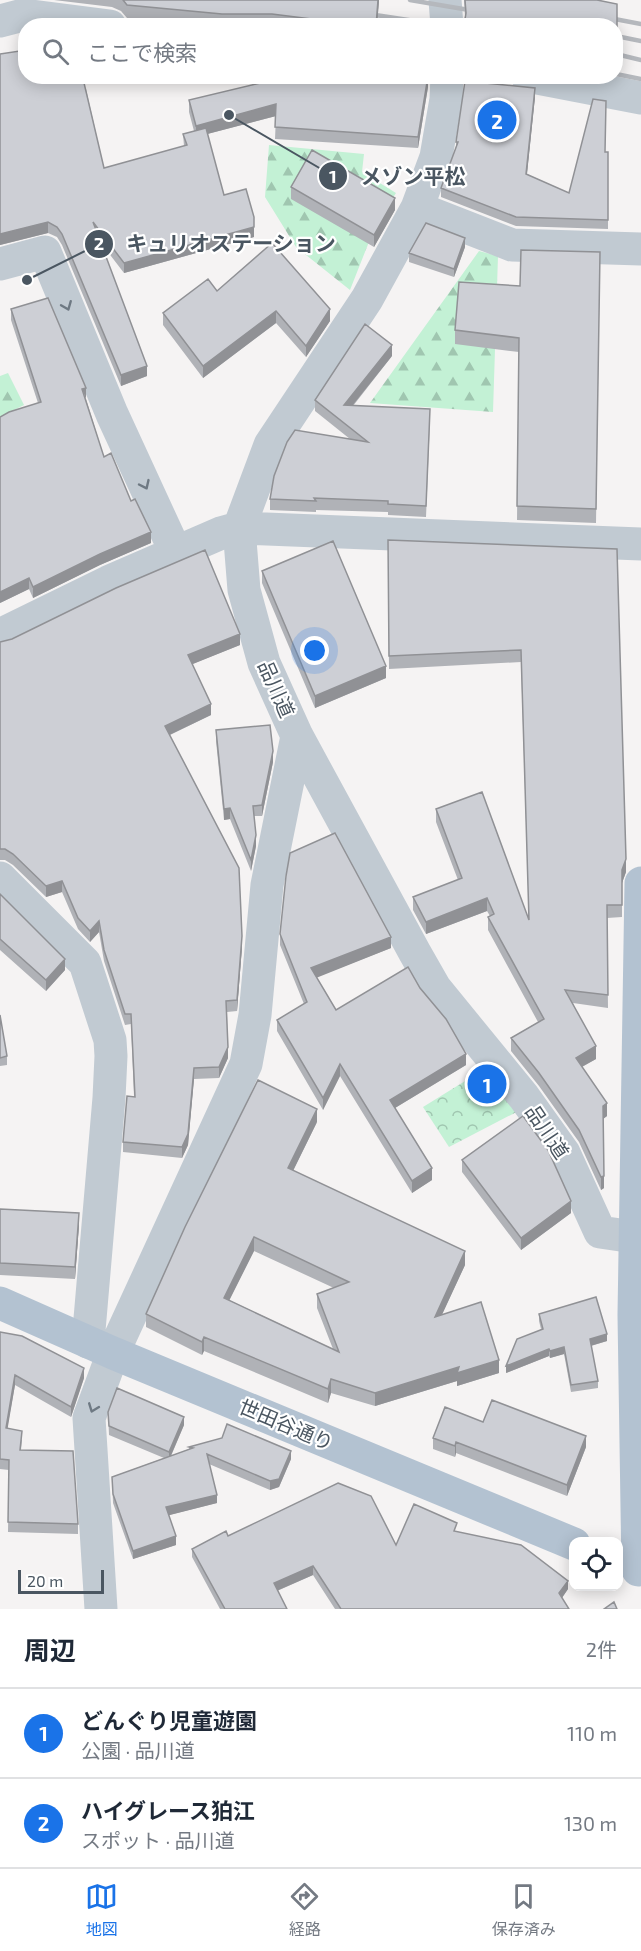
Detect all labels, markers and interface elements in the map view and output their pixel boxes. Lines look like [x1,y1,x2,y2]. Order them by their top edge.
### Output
search box [18,18,623,84]
icon: search [39,35,72,68]
text: ここで検索 [87,39,197,65]
pin: 2 [478,98,516,142]
callout: メゾン平松 [318,157,477,196]
text: メゾン平松 [361,163,466,188]
text: 1 [329,165,337,187]
callout: キュリオステーション [84,224,348,263]
text: キュリオステーション [126,230,336,255]
text: 2 [94,232,104,254]
one-way arrow [60,299,72,310]
one-way arrow [137,478,149,489]
your location [300,636,329,665]
street label: 品川道 [254,656,300,721]
pin: 1 [468,1062,506,1106]
street label: 品川道 [521,1100,575,1163]
street label: 世田谷通り [236,1393,337,1455]
one-way arrow [87,1402,100,1413]
map controls [569,1537,623,1591]
button: locate [569,1537,623,1591]
scale bar [18,1567,104,1594]
text: 20 m [27,1571,63,1590]
text: 周辺 [24,1634,76,1665]
text: 2件 [586,1637,617,1661]
text: どんぐり児童遊園 [81,1707,257,1733]
text: 1 [39,1721,48,1745]
text: 110 m [567,1721,617,1745]
text: 公園 · 品川道 [81,1738,195,1762]
text: ハイグレース狛江 [81,1797,255,1823]
text: 2 [38,1811,49,1835]
text: 130 m [564,1811,617,1835]
text: スポット · 品川道 [81,1828,235,1852]
tab: 地図 [85,1880,118,1940]
tab: 経路 [288,1880,321,1940]
tab: 保存済み [492,1880,556,1940]

